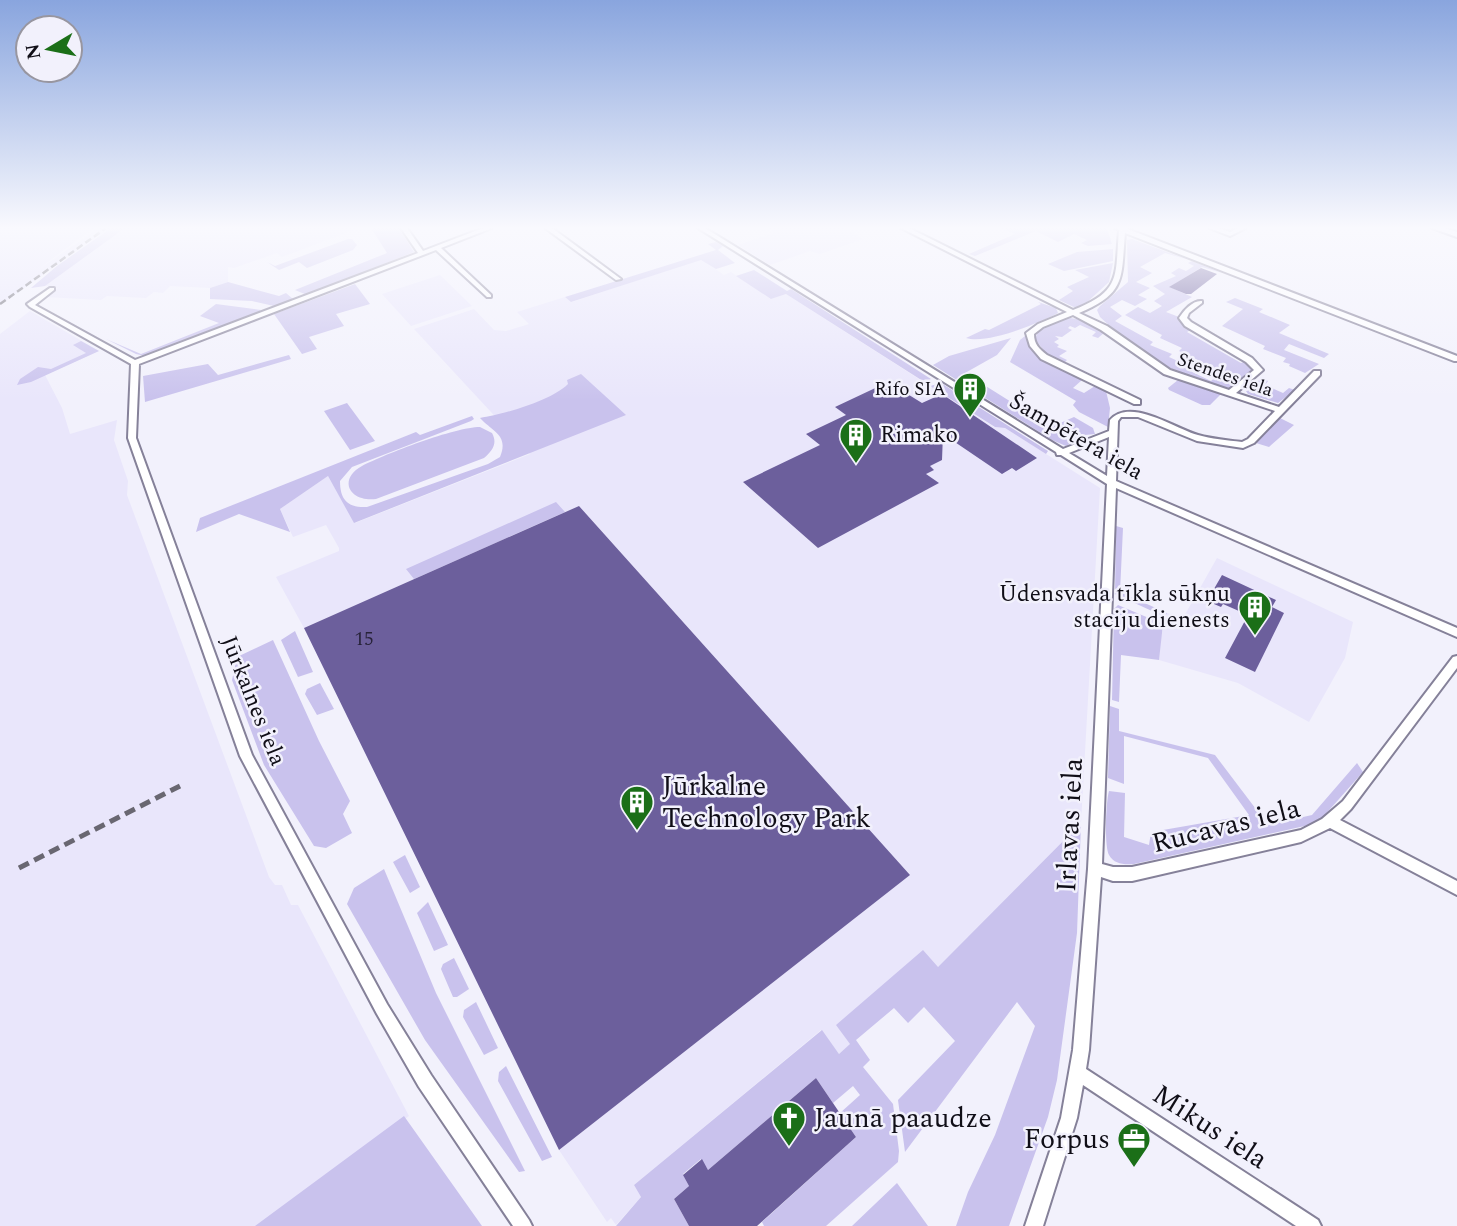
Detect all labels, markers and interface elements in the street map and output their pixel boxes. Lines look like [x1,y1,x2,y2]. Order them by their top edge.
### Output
north arrow [14,14,84,84]
text: N [18,42,49,62]
street label: Stendes iela [1173,345,1278,405]
building icon: Rifo SIA [951,370,989,419]
place label: Rifo SIA [874,375,946,404]
street label: Šampētera iela [1002,384,1150,490]
building icon: Rimako [837,416,875,465]
place label: Rimako [880,418,958,453]
place label: Ūdensvada tīkla sūkņu staciju dienests [999,577,1230,638]
building icon: Ūdensvada tīkla sūkņu staciju dienests [1236,588,1274,637]
house number: 15 [354,625,374,654]
street label: Jūrkalnes iela [211,631,295,771]
street label: Irlavas iela [1045,756,1095,893]
place label: Jūrkalne Technology Park [662,765,871,840]
building icon: Jūrkalne Technology Park [618,783,656,832]
street label: Rucavas iela [1147,787,1305,865]
street label: Mikus iela [1144,1074,1276,1181]
place label: Jaunā paaudze [814,1097,992,1140]
church icon: Jaunā paaudze [770,1099,808,1148]
place label: Forpus [1024,1118,1110,1161]
office icon: Forpus [1115,1120,1153,1169]

